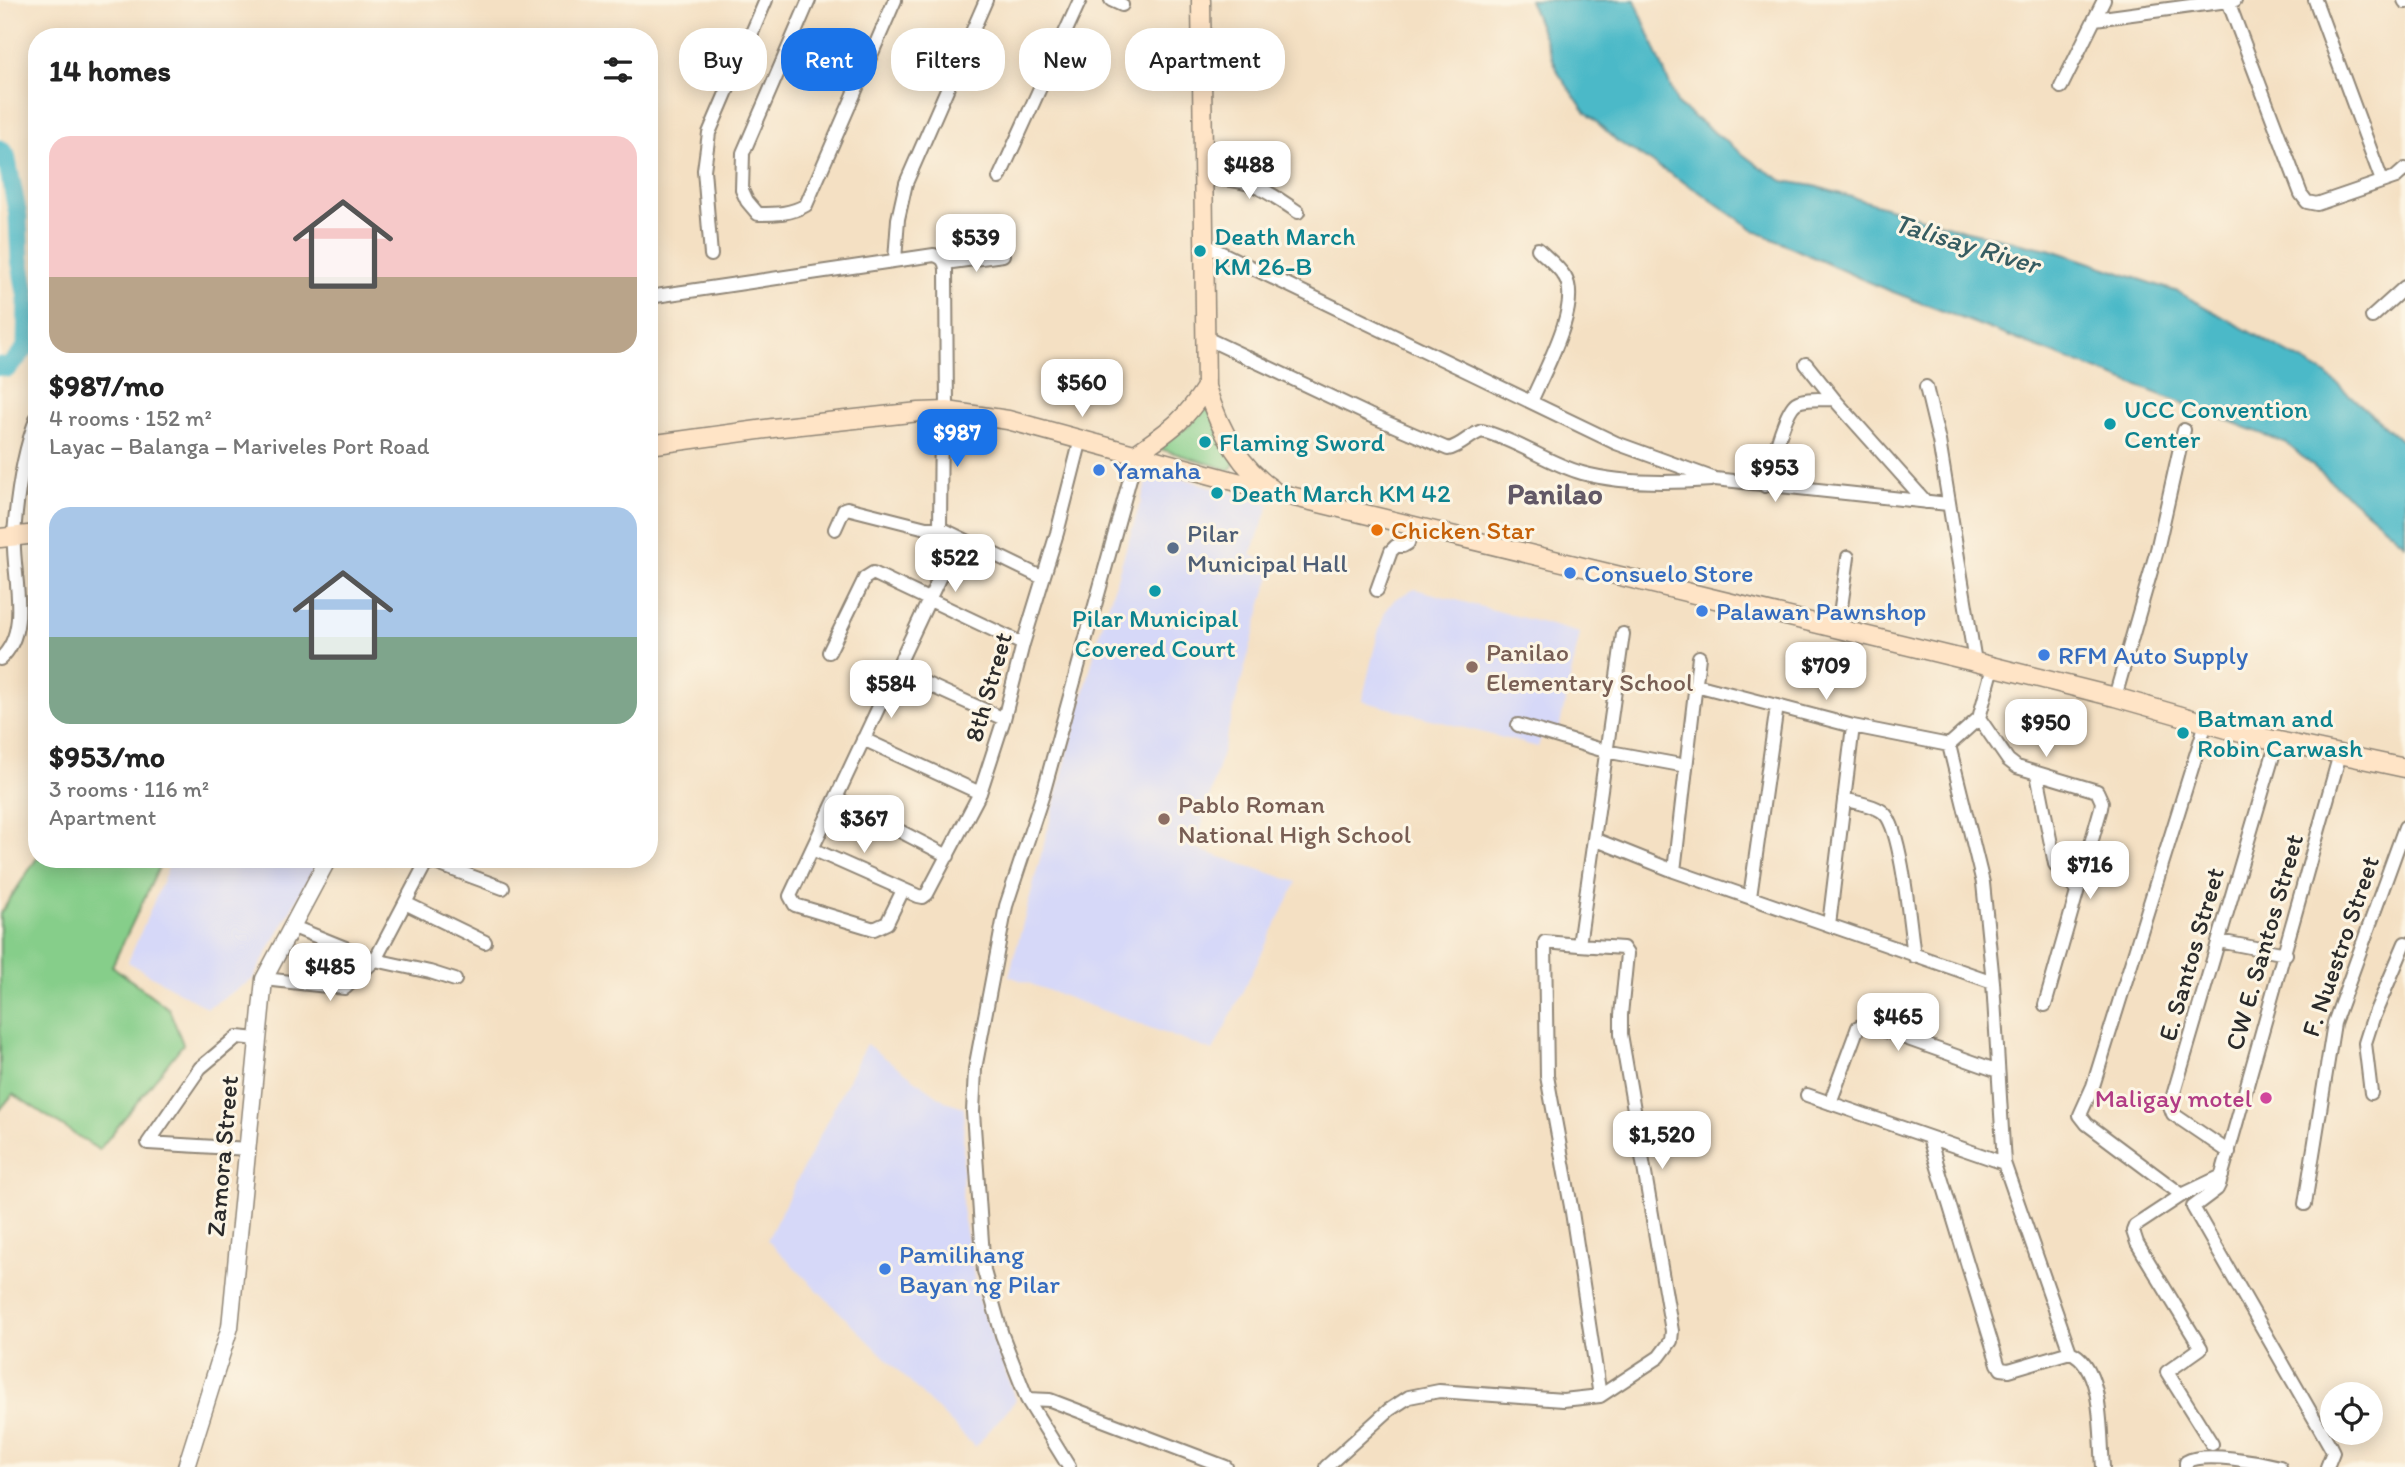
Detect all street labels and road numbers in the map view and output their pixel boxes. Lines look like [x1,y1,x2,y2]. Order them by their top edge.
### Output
street label: 8th Street [957,628,1019,745]
street label: CW E. Santos Street [2218,830,2310,1054]
street label: F. Nuestro Street [2294,851,2386,1041]
street label: E. Santos Street [2151,863,2231,1044]
street label: Zamora Street [199,1074,245,1238]

